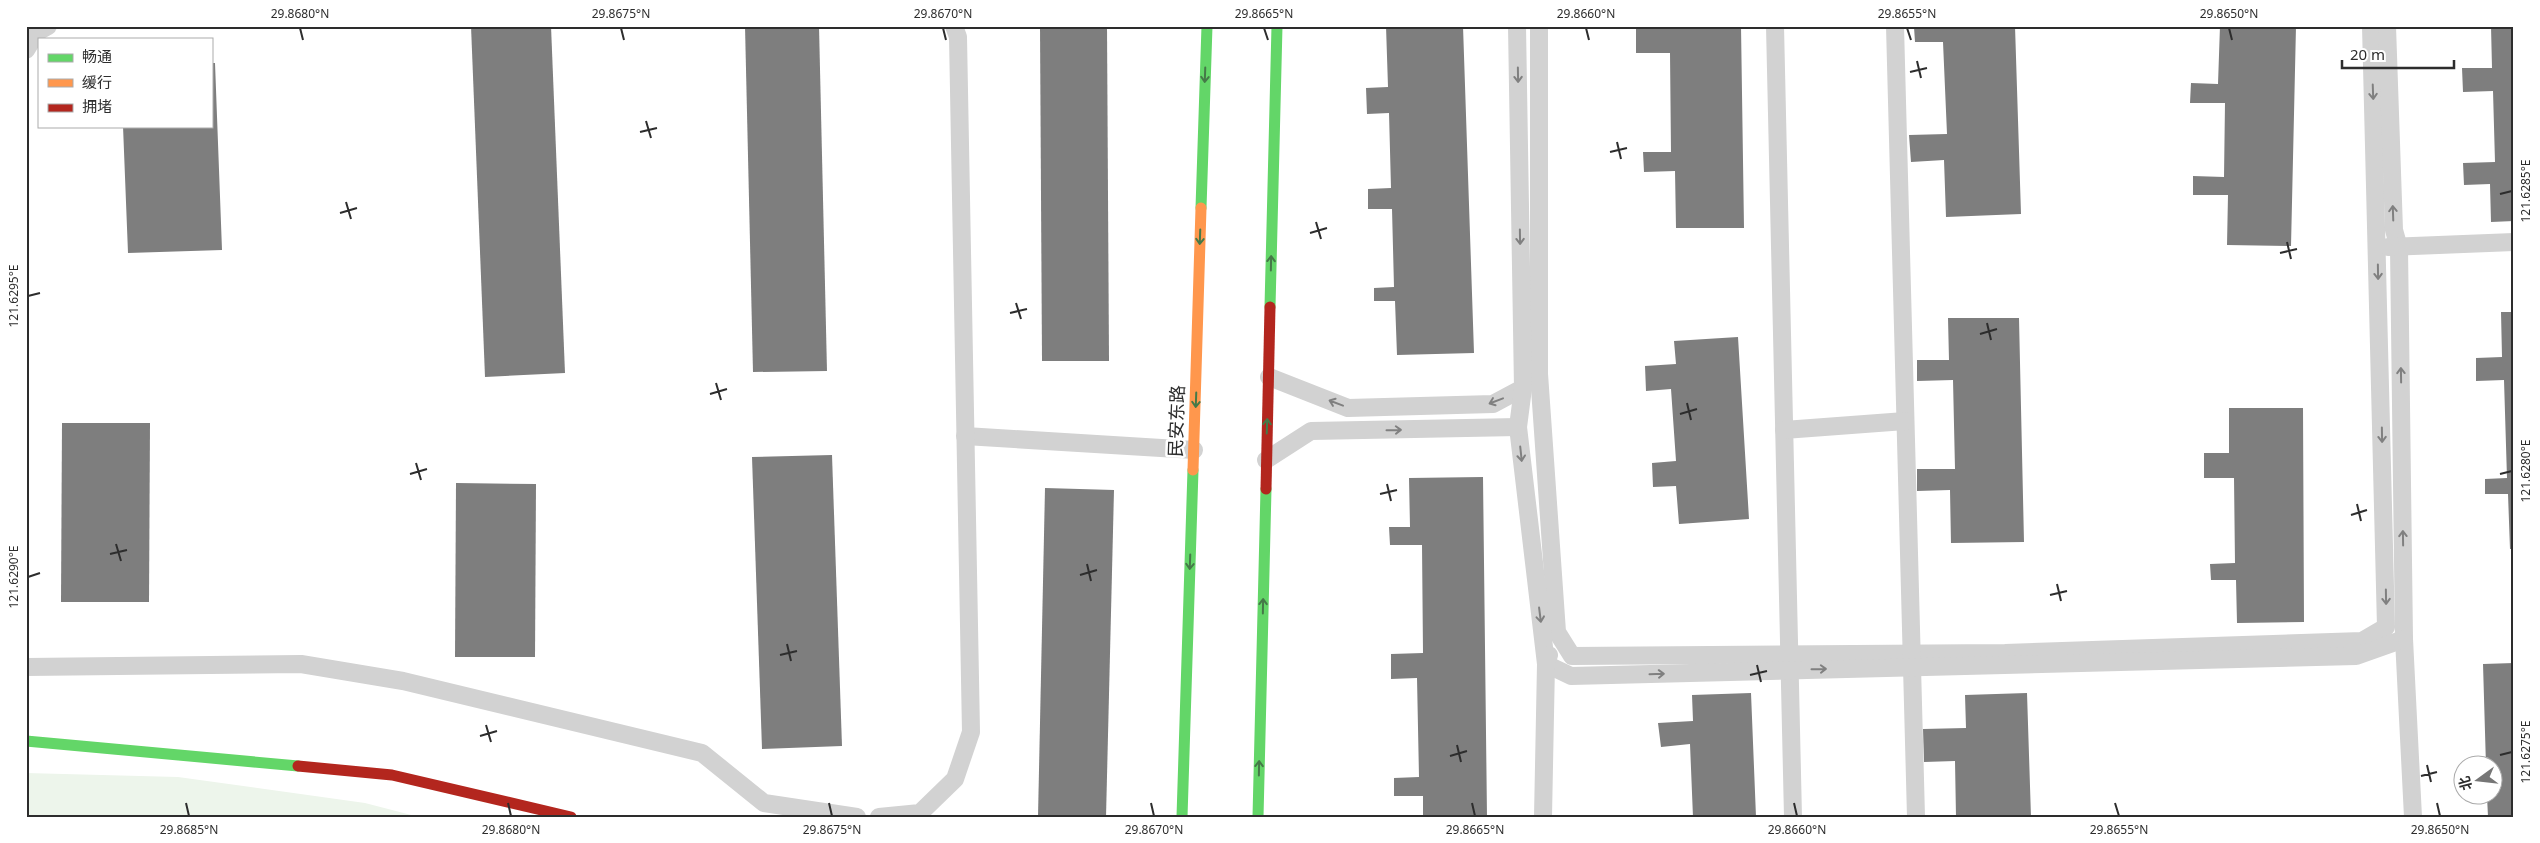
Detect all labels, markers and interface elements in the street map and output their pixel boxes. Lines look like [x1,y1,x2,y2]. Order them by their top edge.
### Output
text: 29.8680°N [271,5,329,22]
text: 29.8675°N [592,5,650,22]
text: 29.8670°N [914,5,972,22]
text: 29.8665°N [1235,5,1293,22]
text: 29.8660°N [1557,5,1615,22]
text: 29.8655°N [1878,5,1936,22]
text: 29.8650°N [2200,5,2258,22]
legend [38,38,212,128]
scale bar [2342,38,2455,70]
text: 20 m [2350,44,2385,64]
text: 畅通 [82,46,112,66]
one-way arrow [1200,66,1210,83]
one-way arrow [1513,66,1523,83]
text: 缓行 [82,72,112,92]
one-way arrow [2368,84,2377,100]
text: 拥堵 [82,96,112,116]
text: 121.6285°E [2517,159,2534,223]
one-way arrow [2389,206,2398,222]
one-way arrow [1196,229,1205,245]
one-way arrow [1516,229,1525,245]
one-way arrow [1267,255,1276,271]
text: 121.6295°E [5,264,22,328]
one-way arrow [2373,264,2383,280]
one-way arrow [2396,367,2406,384]
street label: 民安东路 [1163,385,1189,457]
one-way arrow [1191,392,1200,408]
one-way arrow [1489,397,1504,406]
one-way arrow [1328,398,1344,407]
one-way arrow [1263,418,1272,434]
one-way arrow [1386,425,1402,434]
one-way arrow [2377,426,2387,443]
text: 121.6280°E [2517,439,2534,503]
one-way arrow [1516,445,1526,461]
one-way arrow [2398,530,2407,546]
text: 121.6290°E [5,545,22,609]
one-way arrow [1186,554,1195,570]
one-way arrow [2381,589,2391,605]
one-way arrow [1258,598,1268,614]
one-way arrow [1535,607,1545,623]
one-way arrow [1811,665,1827,674]
one-way arrow [1648,669,1664,678]
text: 121.6275°E [2517,720,2534,784]
north arrow [2452,756,2502,806]
one-way arrow [1254,760,1264,776]
text: 北 [2454,774,2476,793]
text: 29.8685°N [160,821,218,838]
text: 29.8680°N [482,821,540,838]
text: 29.8675°N [803,821,861,838]
text: 29.8670°N [1125,821,1183,838]
text: 29.8665°N [1446,821,1504,838]
text: 29.8660°N [1768,821,1826,838]
text: 29.8655°N [2090,821,2148,838]
text: 29.8650°N [2411,821,2469,838]

